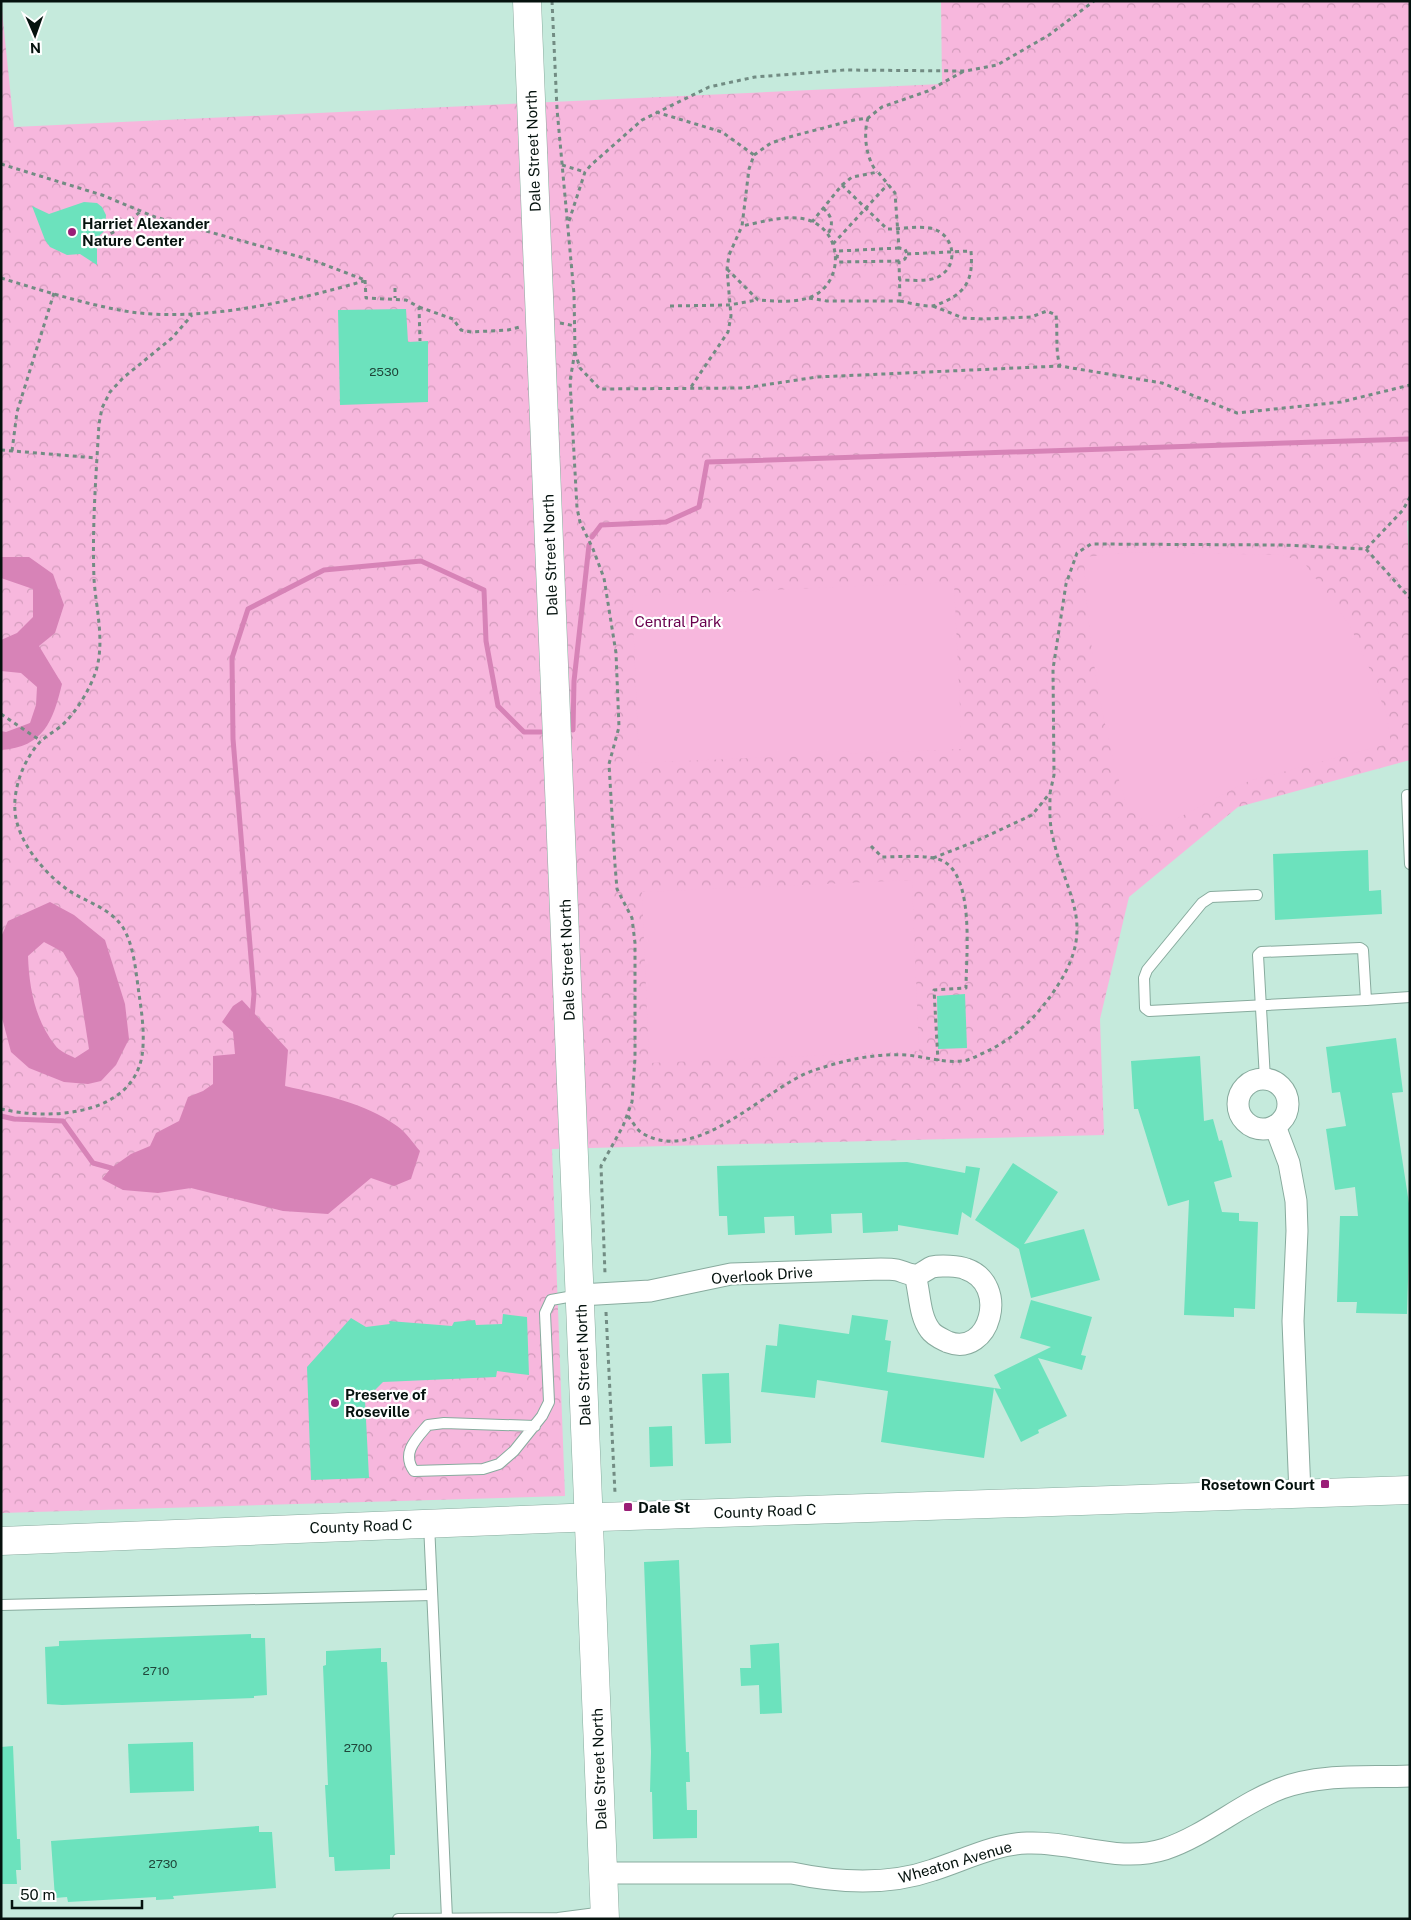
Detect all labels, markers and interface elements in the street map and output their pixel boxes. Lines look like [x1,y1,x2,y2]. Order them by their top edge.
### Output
north arrow [10,10,60,60]
text: N [30,40,41,56]
street label: Dale Street North [522,90,544,212]
place label: Harriet Alexander Nature Center [82,215,210,249]
marker: Harriet Alexander Nature Center [66,226,78,238]
house number: 2530 [369,365,399,379]
street label: Dale Street North [539,494,561,616]
park label: Central Park [634,613,722,630]
street label: Dale Street North [556,899,578,1021]
street label: Overlook Drive [711,1263,813,1287]
street label: Dale Street North [572,1304,594,1426]
place label: Preserve of Roseville [345,1386,426,1420]
marker: Preserve of Roseville [329,1397,341,1409]
place label: Rosetown Court [1201,1476,1315,1493]
marker: Rosetown Court [1319,1478,1331,1490]
place label: Dale St [638,1499,690,1516]
marker: Dale St [622,1501,634,1513]
street label: County Road C [713,1501,817,1521]
street label: County Road C [309,1516,413,1536]
house number: 2710 [143,1664,169,1678]
street label: Dale Street North [588,1708,610,1830]
house number: 2700 [344,1741,372,1755]
street label: Wheaton Avenue [896,1838,1014,1886]
house number: 2730 [149,1857,177,1871]
scale bar [12,1878,142,1910]
text: 50 m [20,1886,55,1903]

